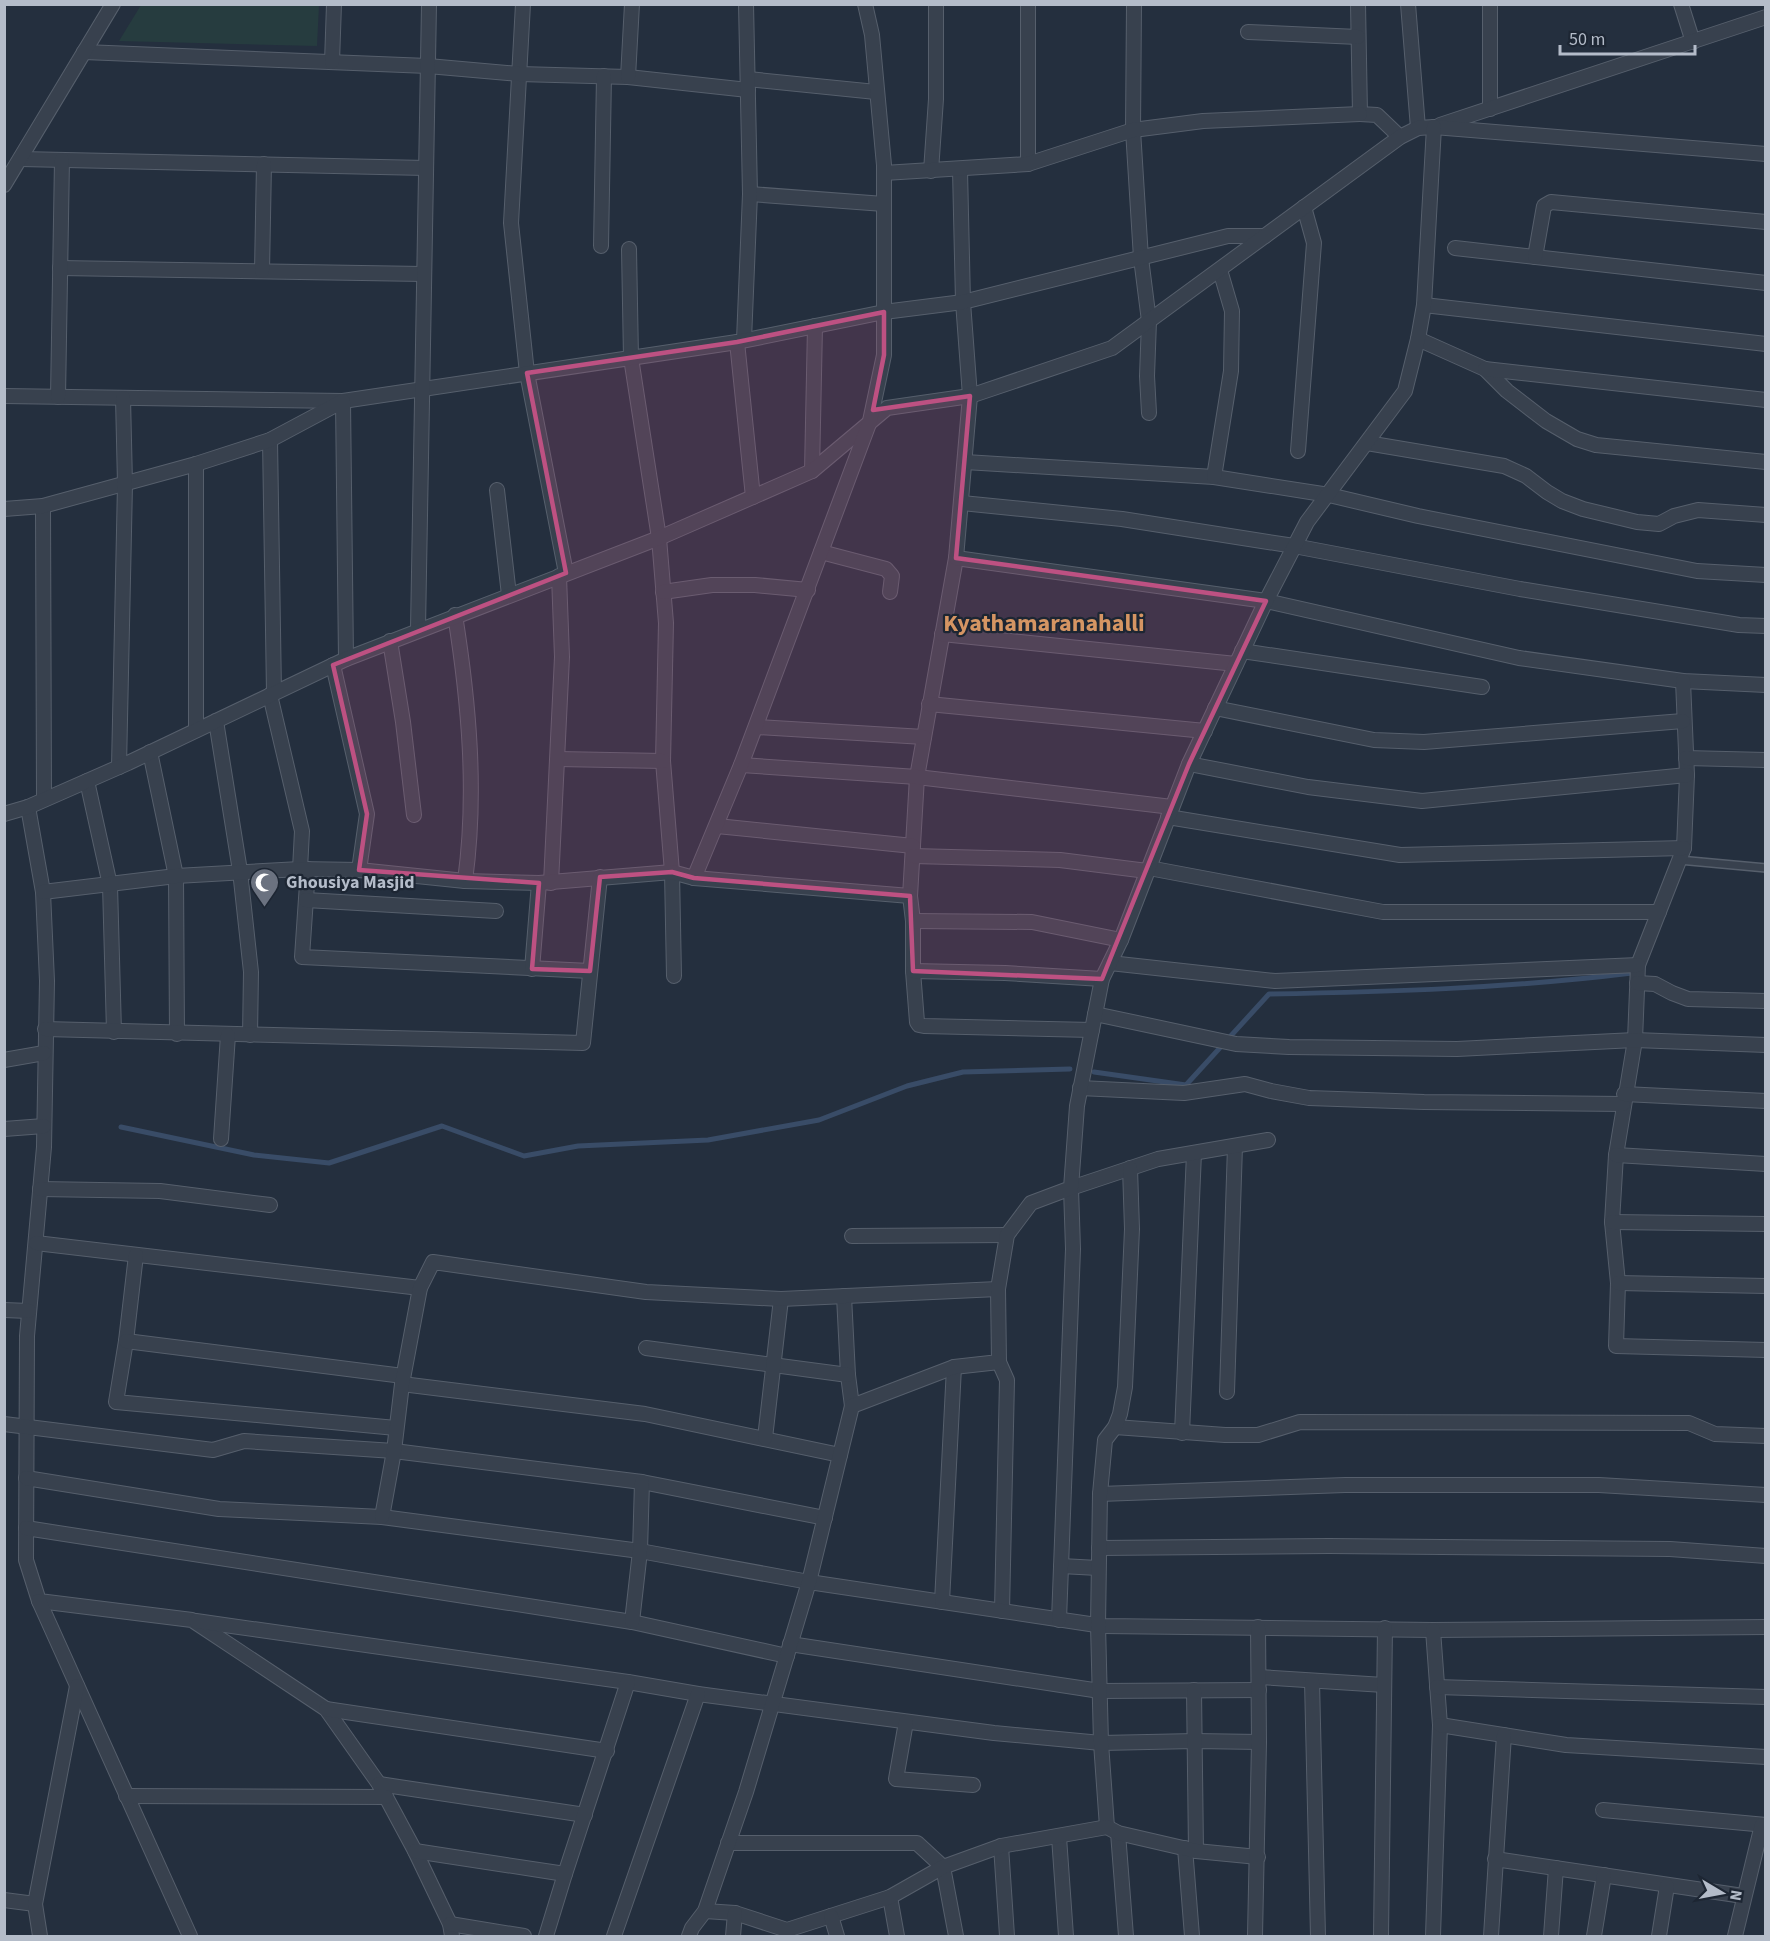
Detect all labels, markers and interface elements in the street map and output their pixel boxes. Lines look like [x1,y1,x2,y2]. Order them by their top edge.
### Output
scale bar [1560,18,1695,56]
text: 50 m [1569,27,1605,52]
district label: Kyathamaranahalli [943,606,1145,641]
mosque icon: Ghousiya Masjid [249,866,281,908]
place label: Ghousiya Masjid [286,870,414,895]
north arrow [1692,1863,1752,1923]
text: N [1724,1888,1748,1903]

